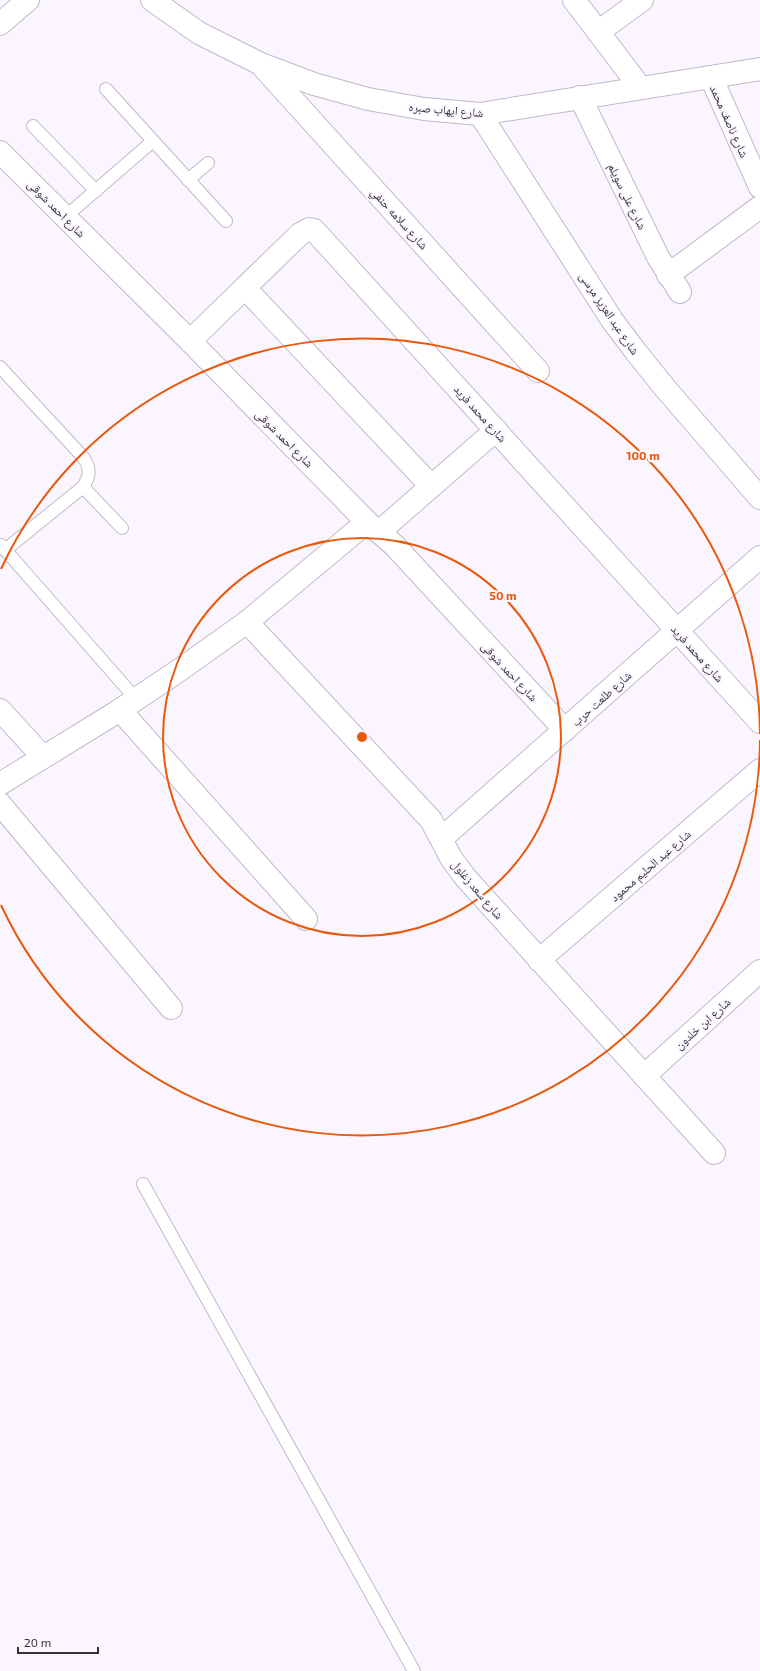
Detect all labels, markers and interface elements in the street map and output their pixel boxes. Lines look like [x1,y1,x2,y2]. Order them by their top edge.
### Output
street label: شارع ناصف محمد [706,83,752,160]
street label: شارع ايهاب صبره [408,99,484,121]
street label: شارع على سويلم [604,160,650,233]
street label: شارع احمد شوقى [24,176,89,241]
street label: شارع سلامه حنفي [366,184,431,255]
street label: شارع عبد العزيز مرسى [575,269,643,358]
street label: شارع محمد فريد [450,382,510,446]
street label: شارع احمد شوقى [252,406,317,471]
text: 100 m [626,448,660,462]
text: 50 m [489,588,517,602]
street label: شارع محمد فريد [667,622,727,686]
street label: شارع احمد شوقى [477,638,541,705]
street label: شارع طلعت حرب [568,667,635,730]
centre of rings [355,730,369,744]
street label: شارع عبد الحليم محمود [607,826,695,905]
street label: شارع سعد زغلول [448,856,507,923]
street label: شارع ابن خلدون [671,994,734,1053]
scale bar [18,1629,98,1655]
text: 20 m [24,1635,51,1649]

